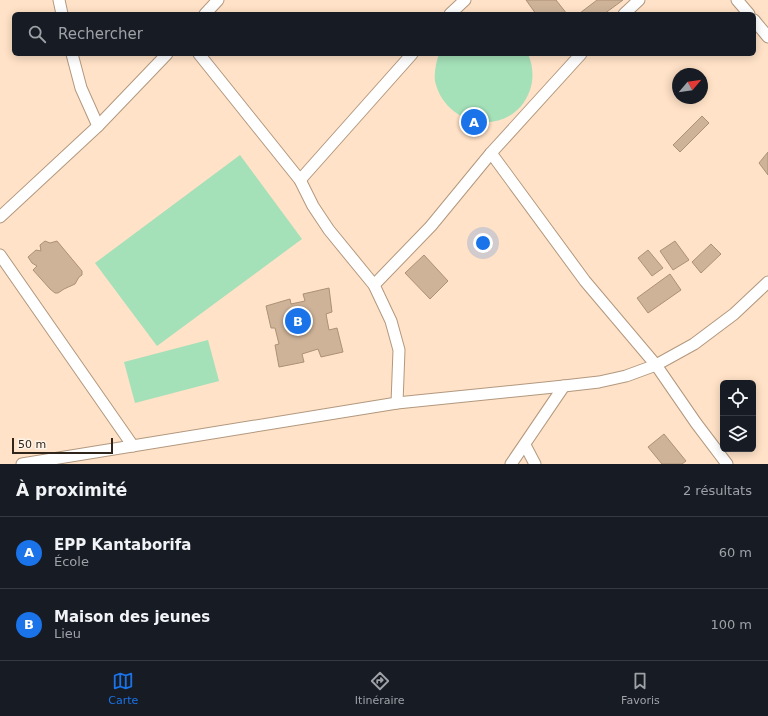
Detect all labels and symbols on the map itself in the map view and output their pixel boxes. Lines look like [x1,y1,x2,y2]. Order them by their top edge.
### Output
north arrow [672,68,708,104]
pin: A [461,107,487,137]
your location [473,233,493,253]
pin: B [285,306,311,336]
scale bar [12,436,113,455]

